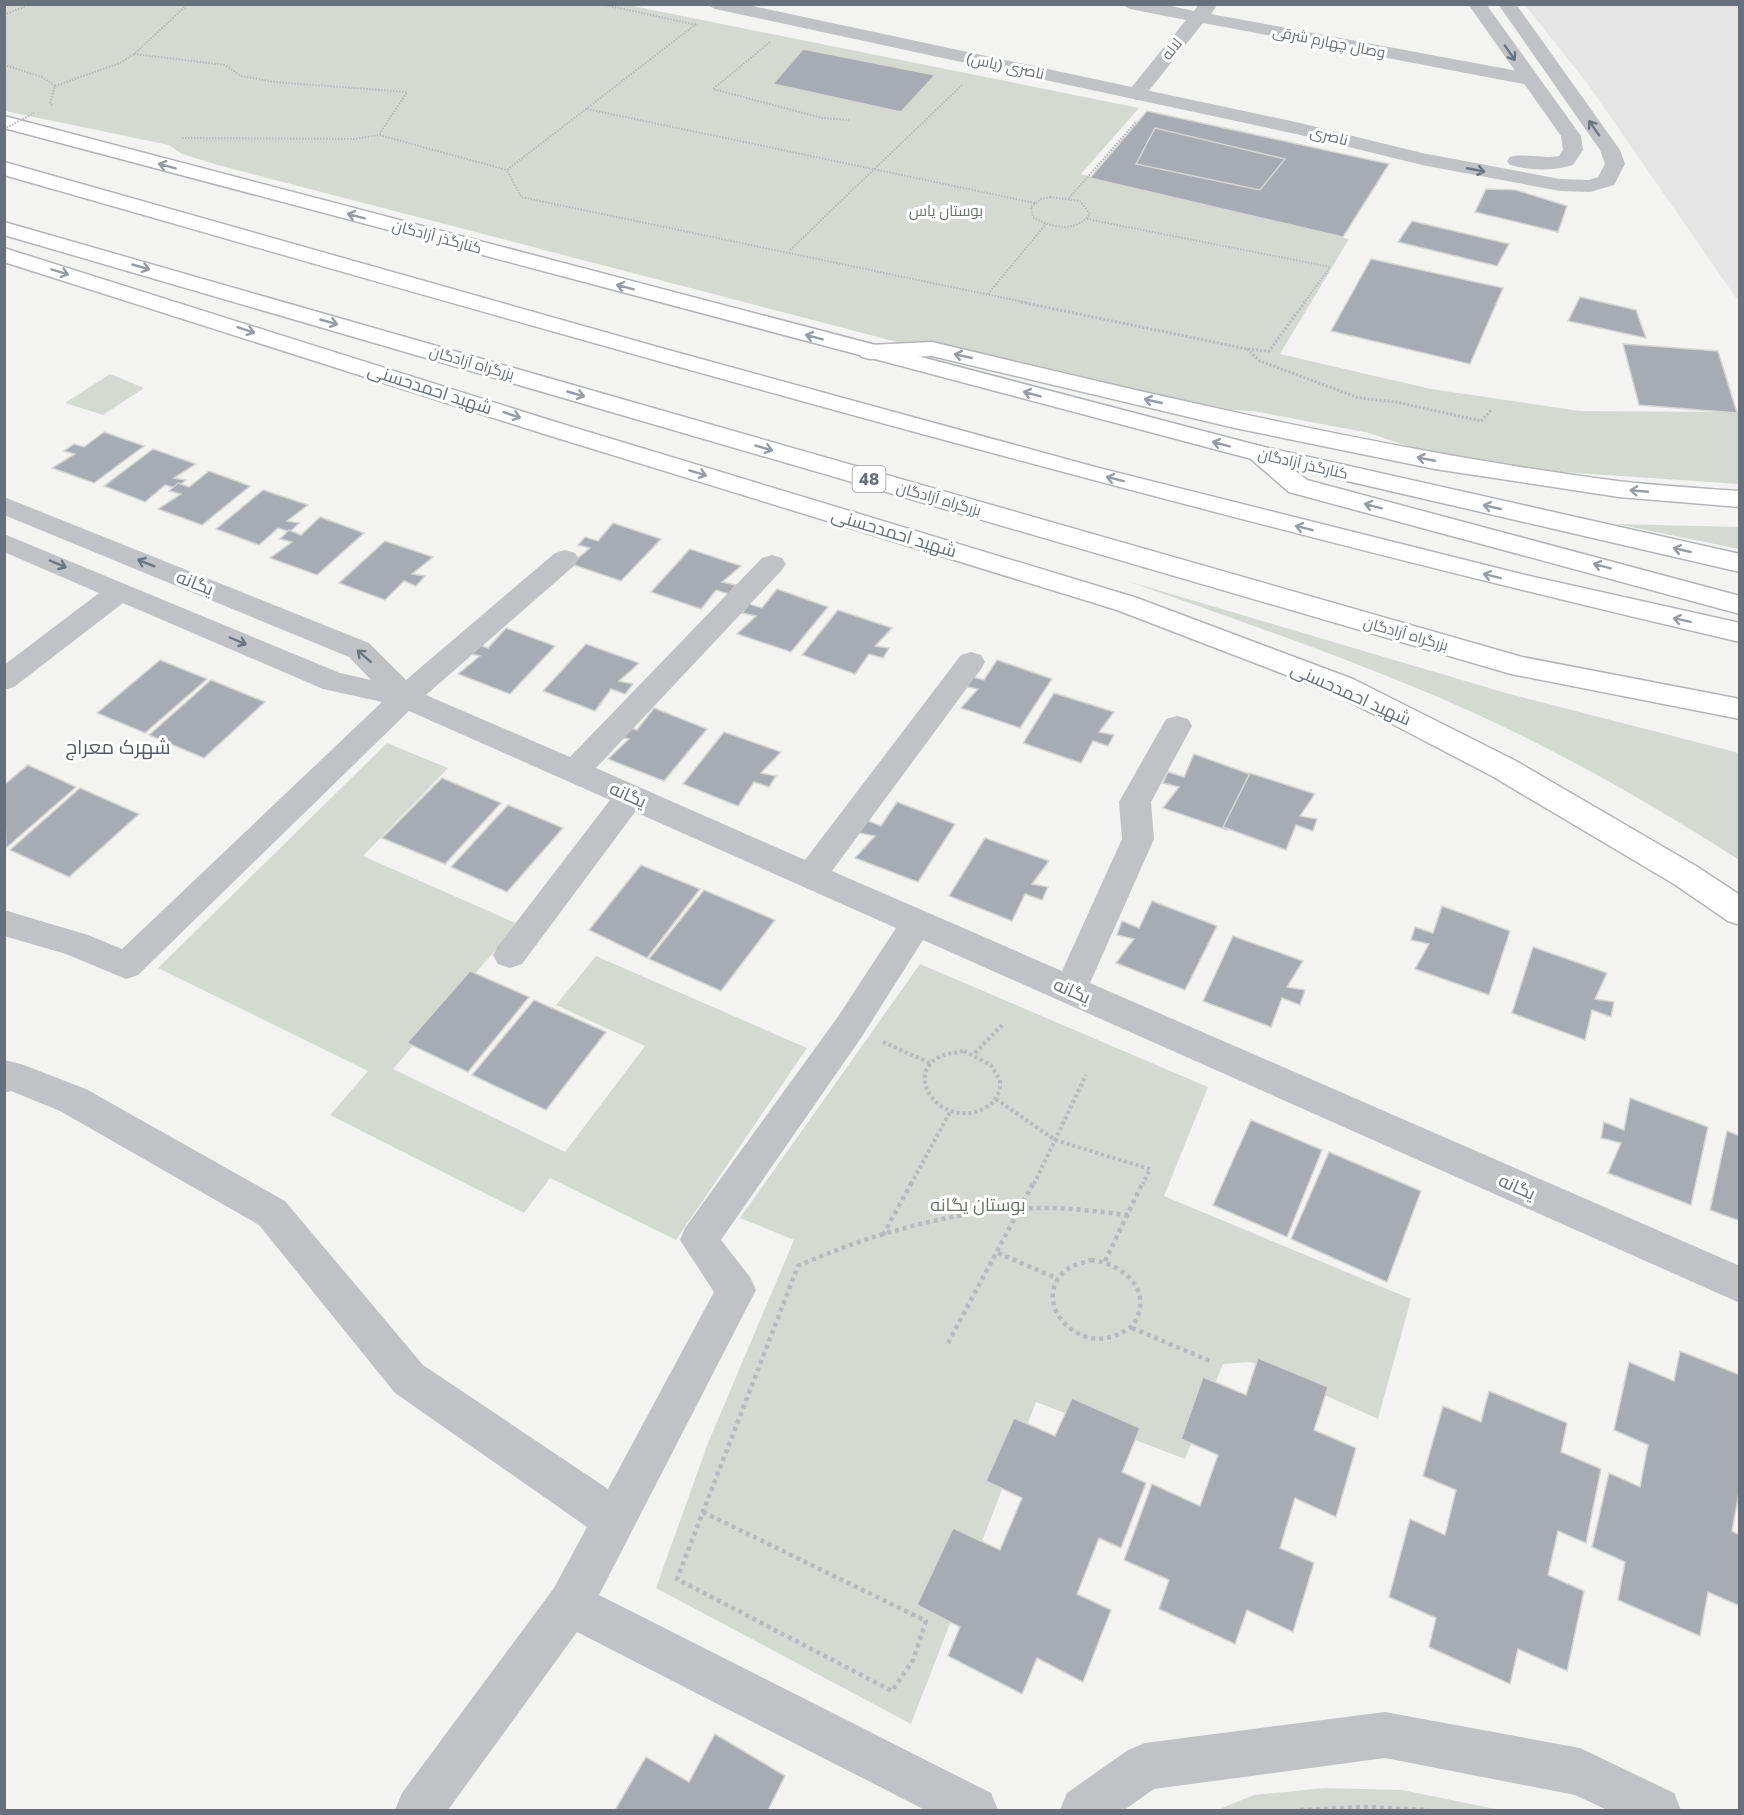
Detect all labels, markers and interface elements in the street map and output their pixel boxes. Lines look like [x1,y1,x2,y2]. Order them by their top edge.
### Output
street label: وصال چهارم شرقی [1271,21,1387,63]
street label: لاله [1157,34,1185,63]
one-way arrow [1504,44,1516,60]
street label: ناصری (یاس) [964,48,1046,84]
one-way arrow [1588,120,1600,136]
street label: ناصری [1308,122,1350,150]
one-way arrow [158,159,177,171]
one-way arrow [1465,165,1485,176]
park label: بوستان یاس [909,201,983,221]
one-way arrow [346,209,365,221]
street label: کنارگذر آزادگان [390,215,484,259]
one-way arrow [131,262,150,274]
one-way arrow [50,267,69,278]
one-way arrow [616,281,635,292]
one-way arrow [319,317,338,328]
one-way arrow [236,325,255,336]
one-way arrow [805,331,824,342]
street label: بزرگراه آزادگان [427,341,517,385]
one-way arrow [954,350,973,362]
street label: شهید احمدحسنی [365,358,495,419]
one-way arrow [1023,388,1042,400]
one-way arrow [566,389,585,400]
one-way arrow [1144,395,1163,407]
one-way arrow [502,411,521,422]
one-way arrow [1211,438,1230,449]
one-way arrow [754,443,773,454]
street label: کنارگذر آزادگان [1256,444,1350,484]
one-way arrow [1416,453,1436,464]
road number: 48 [852,466,886,492]
one-way arrow [689,468,708,479]
one-way arrow [1105,473,1124,485]
street label: بزرگراه آزادگان [894,477,984,521]
one-way arrow [1630,485,1650,496]
one-way arrow [1364,500,1383,511]
one-way arrow [1483,501,1503,512]
street label: شهید احمدحسنی [829,503,959,562]
one-way arrow [1294,522,1313,533]
one-way arrow [1673,544,1692,556]
one-way arrow [137,557,156,568]
one-way arrow [49,559,67,571]
one-way arrow [1593,560,1612,572]
street label: یگانه [174,565,217,599]
one-way arrow [1483,570,1502,582]
street label: بزرگراه آزادگان [1361,612,1451,656]
one-way arrow [1673,614,1693,625]
one-way arrow [228,636,246,647]
one-way arrow [356,649,371,663]
street label: شهید احمدحسنی [1287,657,1415,730]
district label: شهرک معراج [66,734,170,761]
street label: یگانه [607,776,650,812]
street label: یگانه [1051,972,1094,1008]
street label: یگانه [1496,1168,1539,1204]
park label: بوستان یگانه [930,1193,1026,1216]

